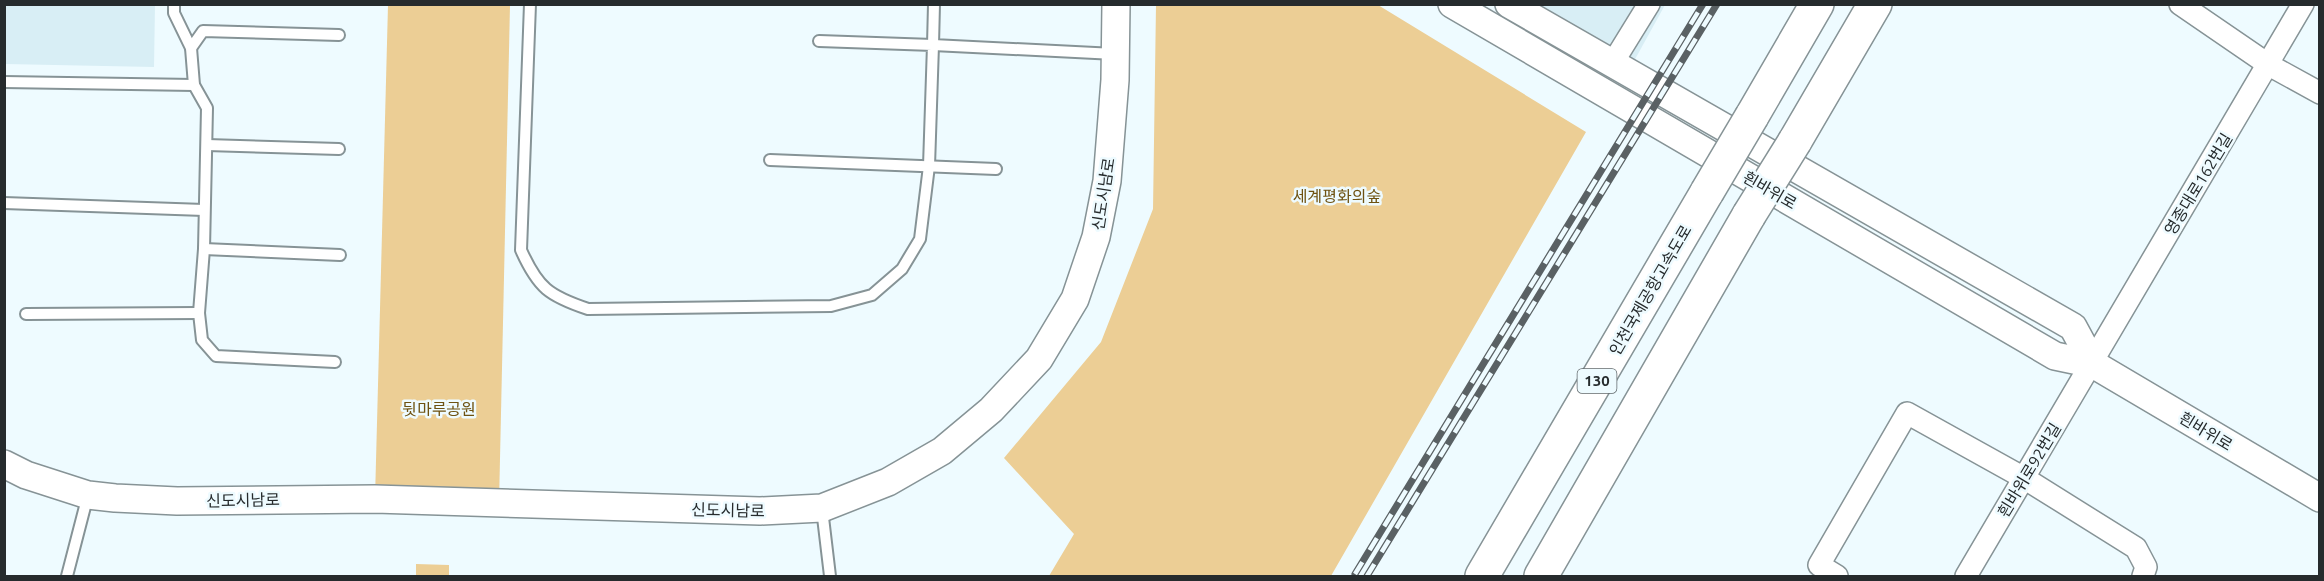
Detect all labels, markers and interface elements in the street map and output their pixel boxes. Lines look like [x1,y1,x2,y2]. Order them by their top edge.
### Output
street label: 영종대로162번길 [2161,130,2235,238]
street label: 신도시남로 [1088,156,1118,232]
street label: 흰바위로 [1740,167,1800,213]
park label: 세계평화의숲 [1293,187,1381,205]
street label: 인천국제공항고속도로 [1605,222,1695,358]
road number: 130 [1578,369,1616,393]
park label: 뒷마루공원 [402,400,476,418]
street label: 흰바위로 [2176,408,2236,454]
street label: 흰바위로92번길 [1994,420,2064,520]
street label: 신도시남로 [206,490,280,510]
street label: 신도시남로 [691,500,765,520]

